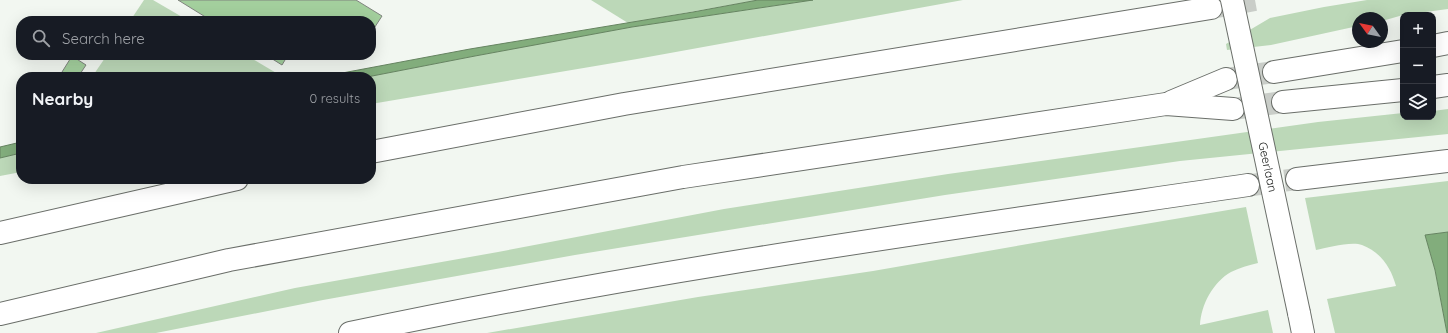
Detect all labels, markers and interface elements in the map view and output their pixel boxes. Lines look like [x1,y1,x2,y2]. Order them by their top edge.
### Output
north arrow [1352,12,1388,48]
map controls [1400,12,1436,120]
button: + [1400,12,1436,48]
search box [16,16,376,60]
icon: search [30,27,52,49]
text: Search here [62,29,145,48]
button: − [1400,48,1436,84]
button: layers [1400,84,1436,120]
text: Nearby [32,88,93,109]
text: 0 results [309,90,360,106]
street label: Geerlaan [1255,141,1281,193]

